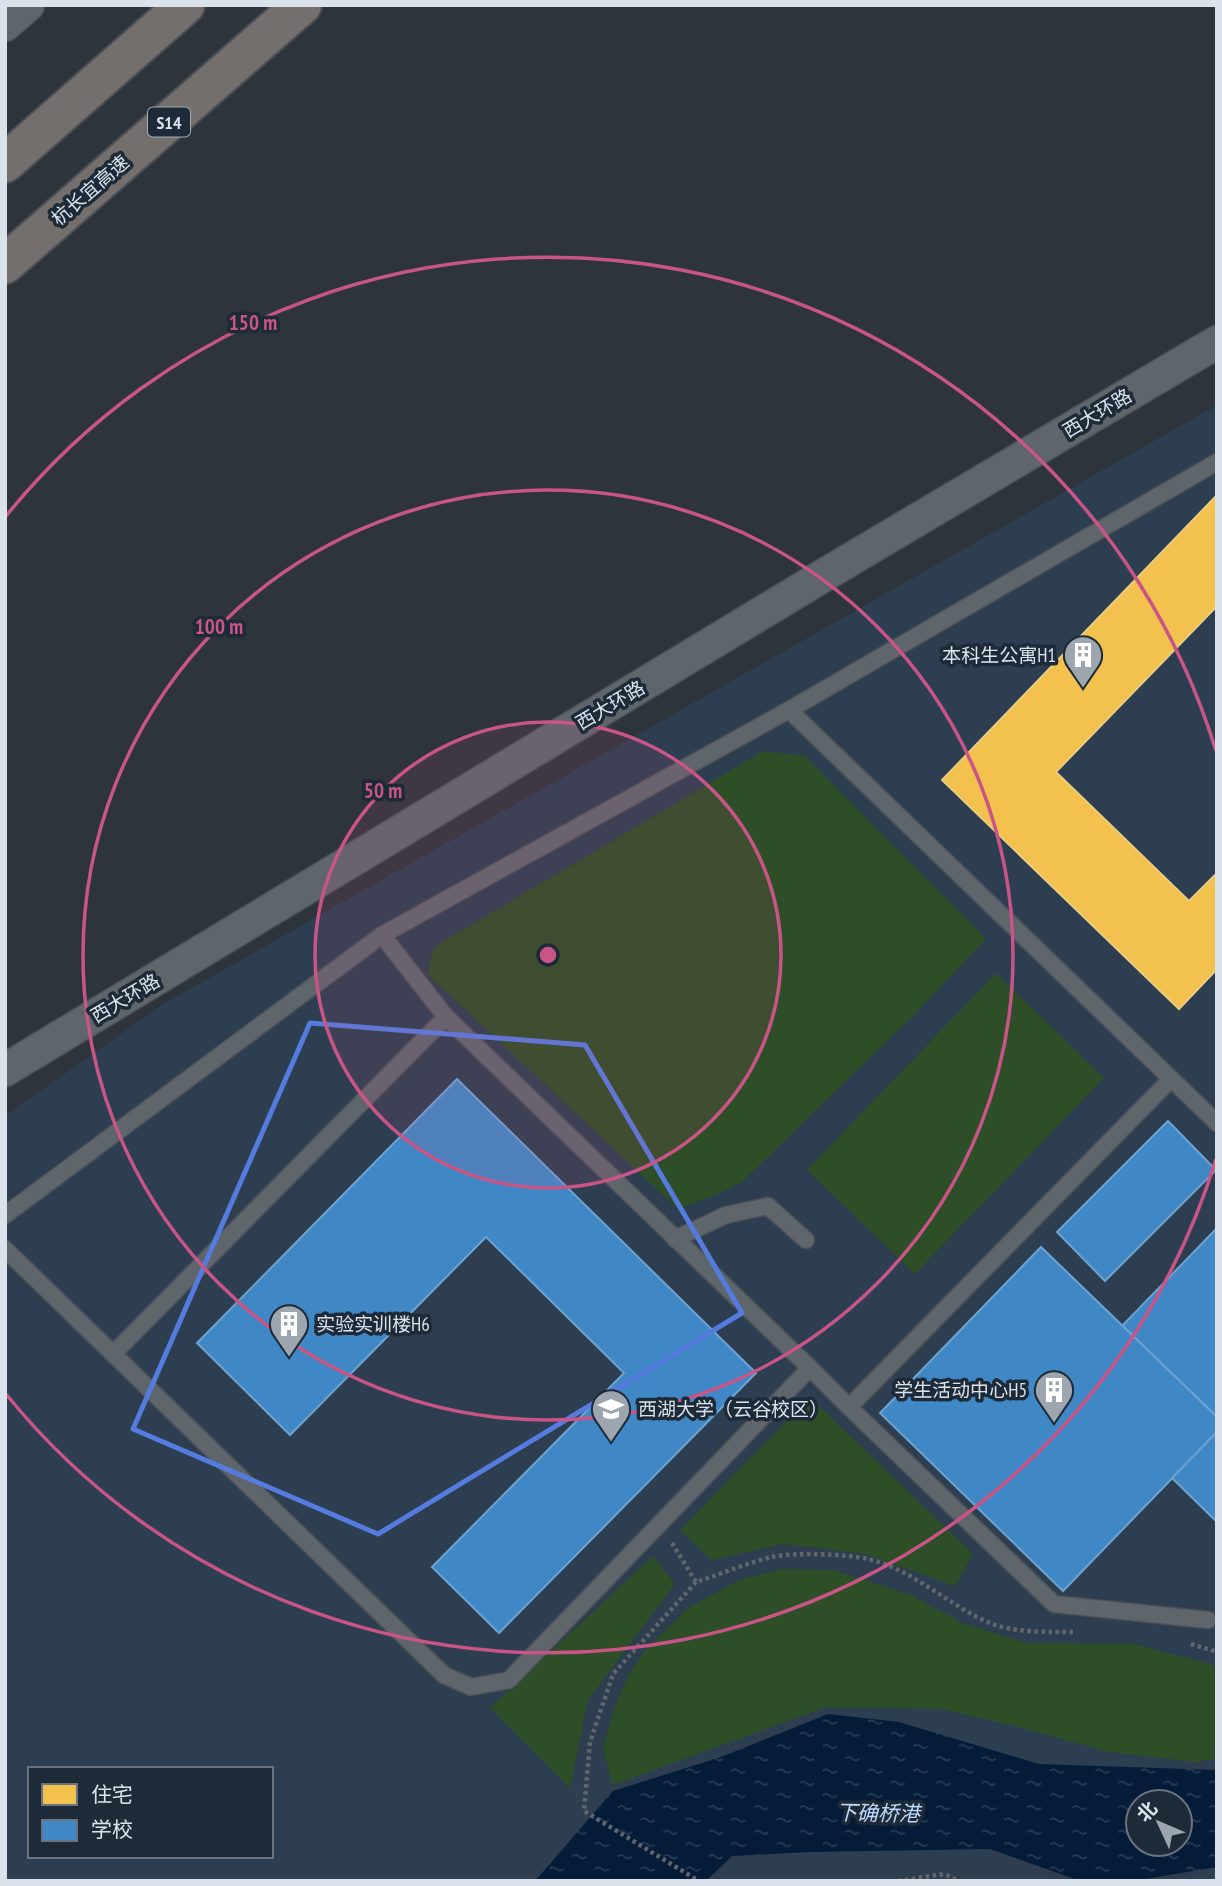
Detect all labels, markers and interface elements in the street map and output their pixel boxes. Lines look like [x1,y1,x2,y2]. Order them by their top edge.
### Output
road number: S14 [148,107,190,136]
street label: 杭长宜高速 [46,150,134,230]
text: 150 m [229,309,277,336]
street label: 西大环路 [1058,383,1136,443]
text: 100 m [195,613,243,640]
building icon: 本科生公寓H1 [1062,634,1104,689]
place label: 本科生公寓H1 [942,643,1056,667]
street label: 西大环路 [571,675,649,735]
text: 50 m [364,777,402,804]
centre of rings [536,943,560,967]
street label: 西大环路 [86,968,164,1028]
building icon: 实验实训楼H6 [268,1303,310,1358]
place label: 实验实训楼H6 [316,1312,430,1336]
building icon: 学生活动中心H5 [1033,1369,1075,1424]
place label: 学生活动中心H5 [894,1378,1027,1402]
school or university icon: 西湖大学（云谷校区） [590,1388,632,1443]
place label: 西湖大学（云谷校区） [638,1397,828,1421]
legend [28,1767,273,1858]
text: 住宅 [91,1781,133,1808]
north arrow [1124,1788,1194,1858]
text: 北 [1132,1796,1162,1826]
water label: 下确桥港 [836,1799,923,1827]
text: 学校 [91,1816,133,1843]

